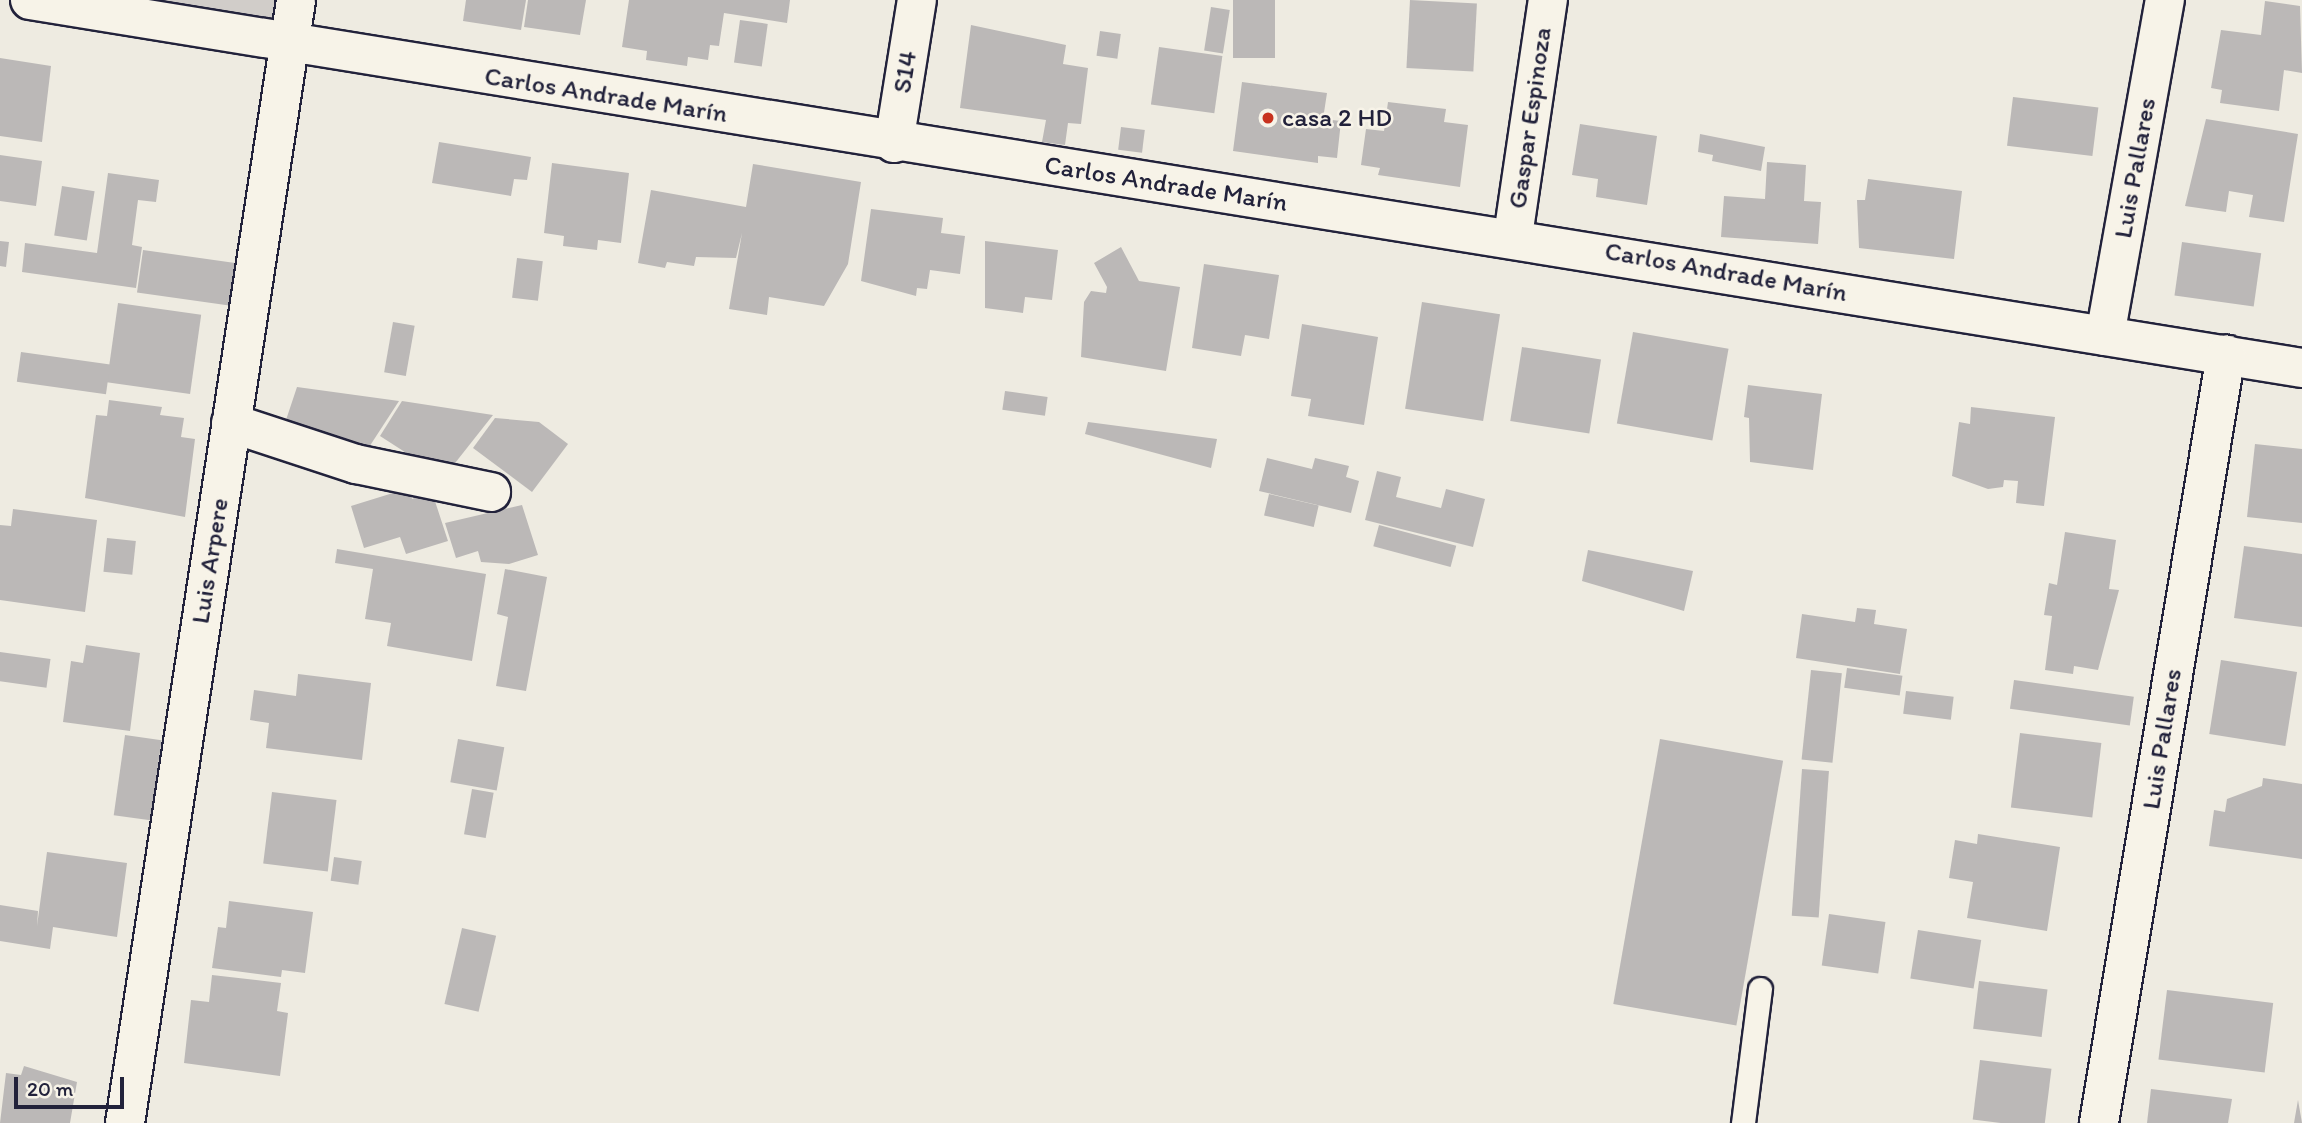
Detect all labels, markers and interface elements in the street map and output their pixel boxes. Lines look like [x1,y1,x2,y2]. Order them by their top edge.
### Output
street label: Gaspar Espinoza [1502,25,1558,211]
street label: S14 [886,49,924,95]
street label: Carlos Andrade Marín [482,60,730,130]
street label: Luis Pallares [2107,96,2163,240]
place label: casa 2 HD [1282,102,1392,134]
marker: casa 2 HD [1260,110,1276,126]
street label: Carlos Andrade Marín [1042,149,1290,219]
street label: Carlos Andrade Marín [1603,235,1849,309]
street label: Luis Arpere [185,496,235,626]
street label: Luis Pallares [2136,667,2188,811]
scale bar [18,1064,128,1108]
text: 20 m [27,1076,73,1101]

